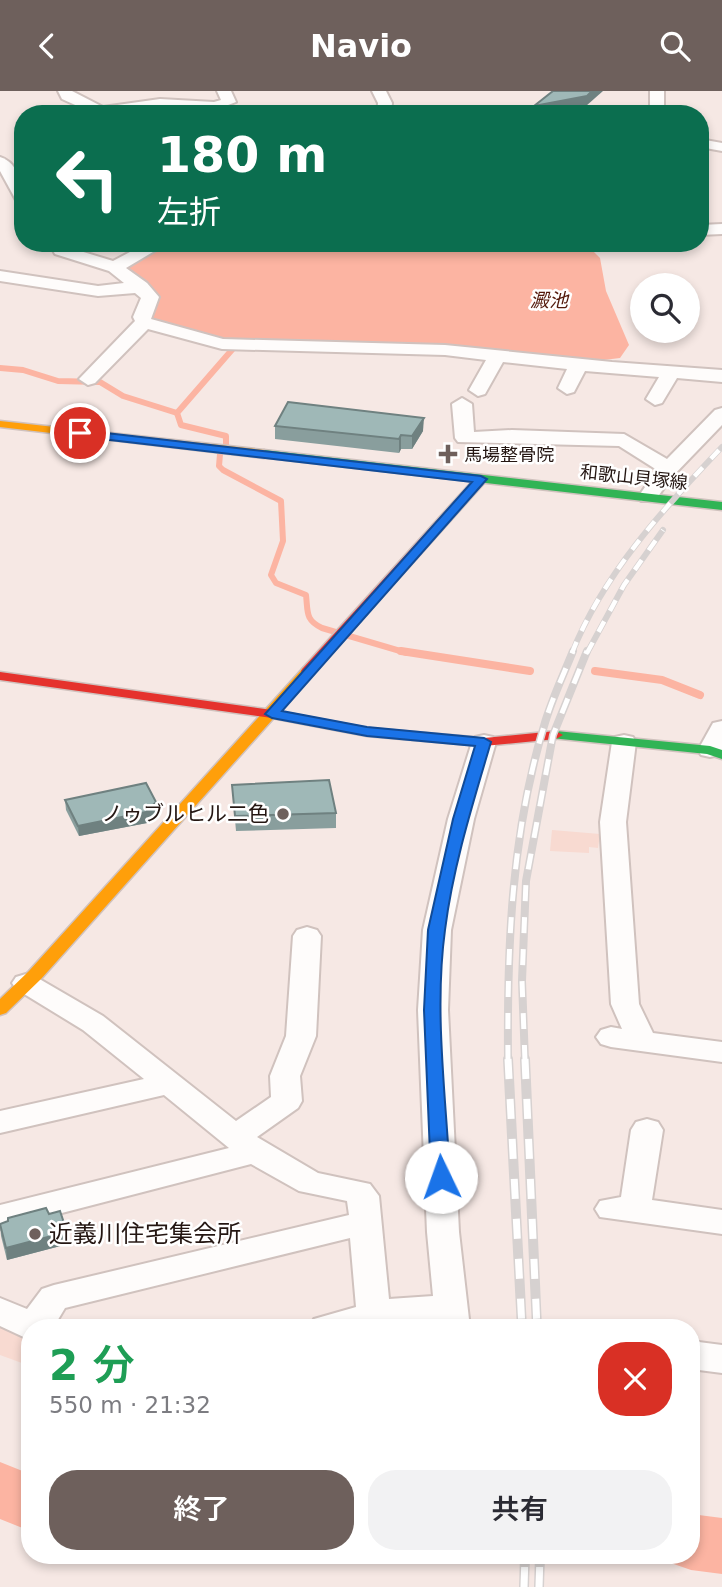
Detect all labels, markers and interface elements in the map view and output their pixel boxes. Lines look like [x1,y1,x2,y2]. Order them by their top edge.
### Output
icon: back [28,27,66,65]
text: Navio [310,27,412,65]
icon: search [656,27,694,65]
text: 180 m [157,127,327,184]
icon: left [42,133,133,224]
text: 左折 [157,193,221,231]
map controls [630,273,700,343]
button: search [630,273,700,343]
water label: 澱池 [530,289,570,311]
pin [50,403,110,463]
icon: arrive [61,414,99,452]
marker: 馬場整骨院 [438,444,458,464]
place label: 馬場整骨院 [464,444,554,465]
street label: 和歌山貝塚線 [579,461,689,493]
place label: ノゥブルヒル二色 [101,802,269,826]
marker: ノゥブルヒル二色 [275,806,291,822]
position arrow [404,1140,478,1214]
place label: 近義川住宅集会所 [49,1220,241,1248]
marker: 近義川住宅集会所 [27,1226,43,1242]
text: 2 分 [49,1341,135,1390]
button: close [598,1342,672,1416]
text: 550 m · 21:32 [49,1392,211,1418]
button: 終了 [49,1470,354,1550]
button: 共有 [368,1470,672,1550]

